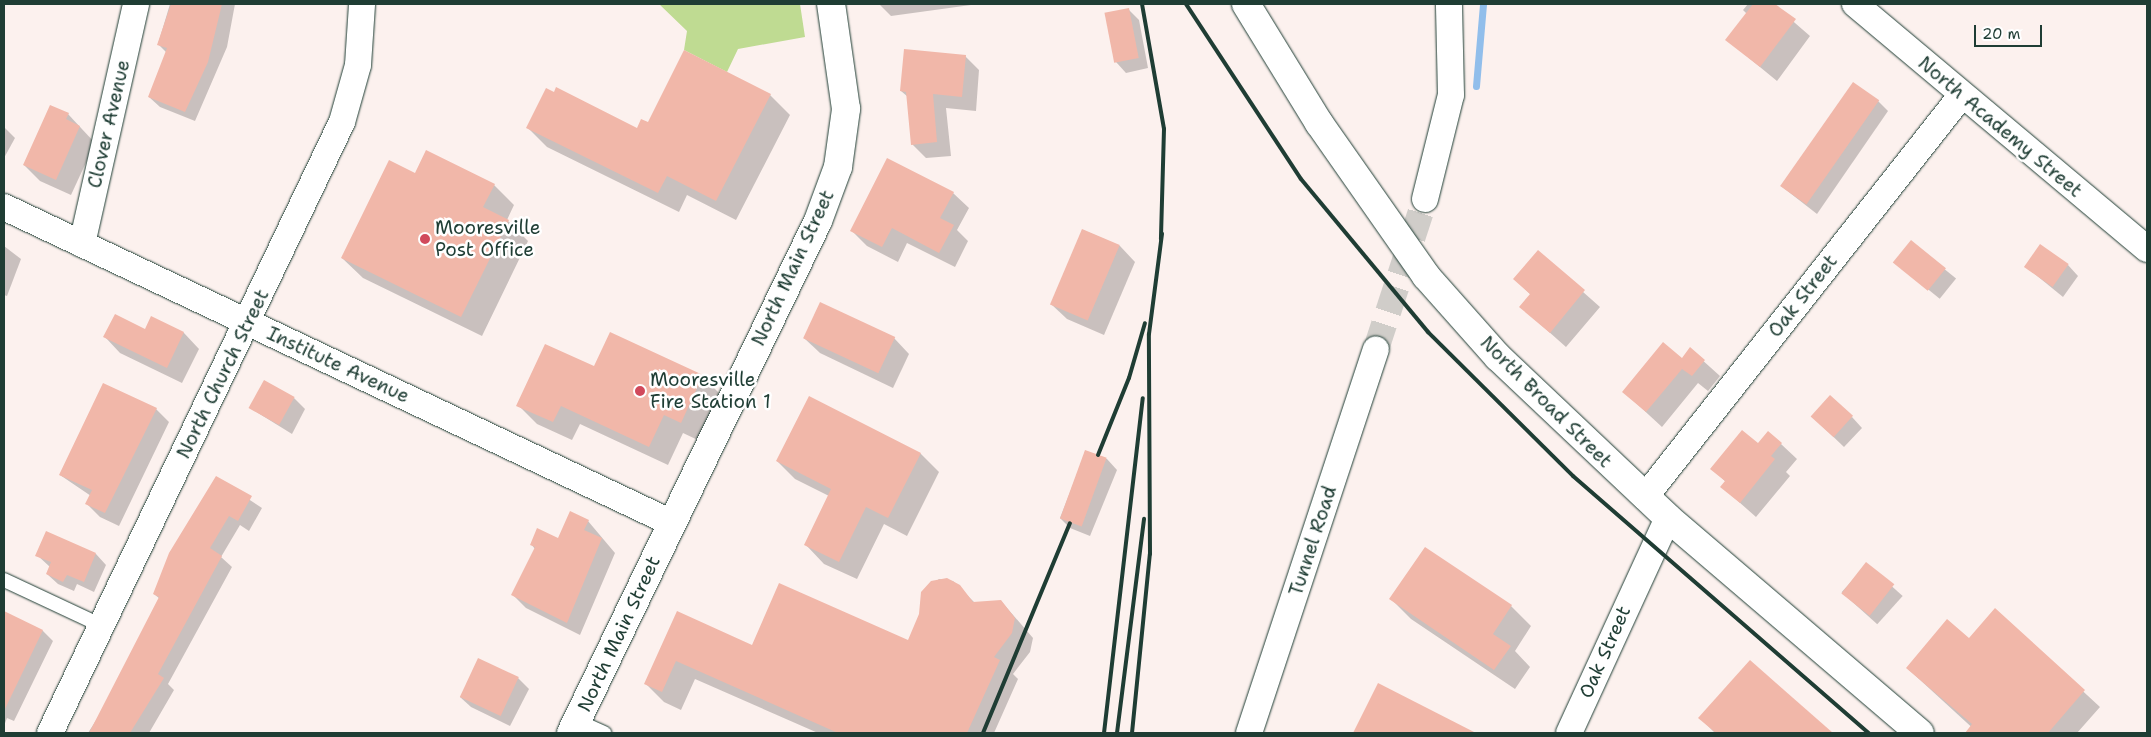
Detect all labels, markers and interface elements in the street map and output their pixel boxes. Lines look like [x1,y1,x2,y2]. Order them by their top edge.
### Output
scale bar [1976,15,2044,47]
text: 20 m [1982,24,2021,44]
street label: North Academy Street [1913,52,2087,202]
street label: Clover Avenue [83,58,135,190]
street label: North Main Street [747,186,839,350]
place label: Mooresville Post Office [435,217,541,261]
marker: Mooresville Post Office [419,233,431,245]
street label: Oak Street [1764,250,1842,342]
street label: North Church Street [172,286,274,462]
street label: Institute Avenue [263,322,413,408]
street label: North Broad Street [1475,331,1617,473]
place label: Mooresville Fire Station 1 [650,369,771,413]
marker: Mooresville Fire Station 1 [634,385,646,397]
street label: Tunnel Road [1285,483,1341,599]
street label: North Main Street [573,552,665,716]
street label: Oak Street [1575,602,1635,702]

